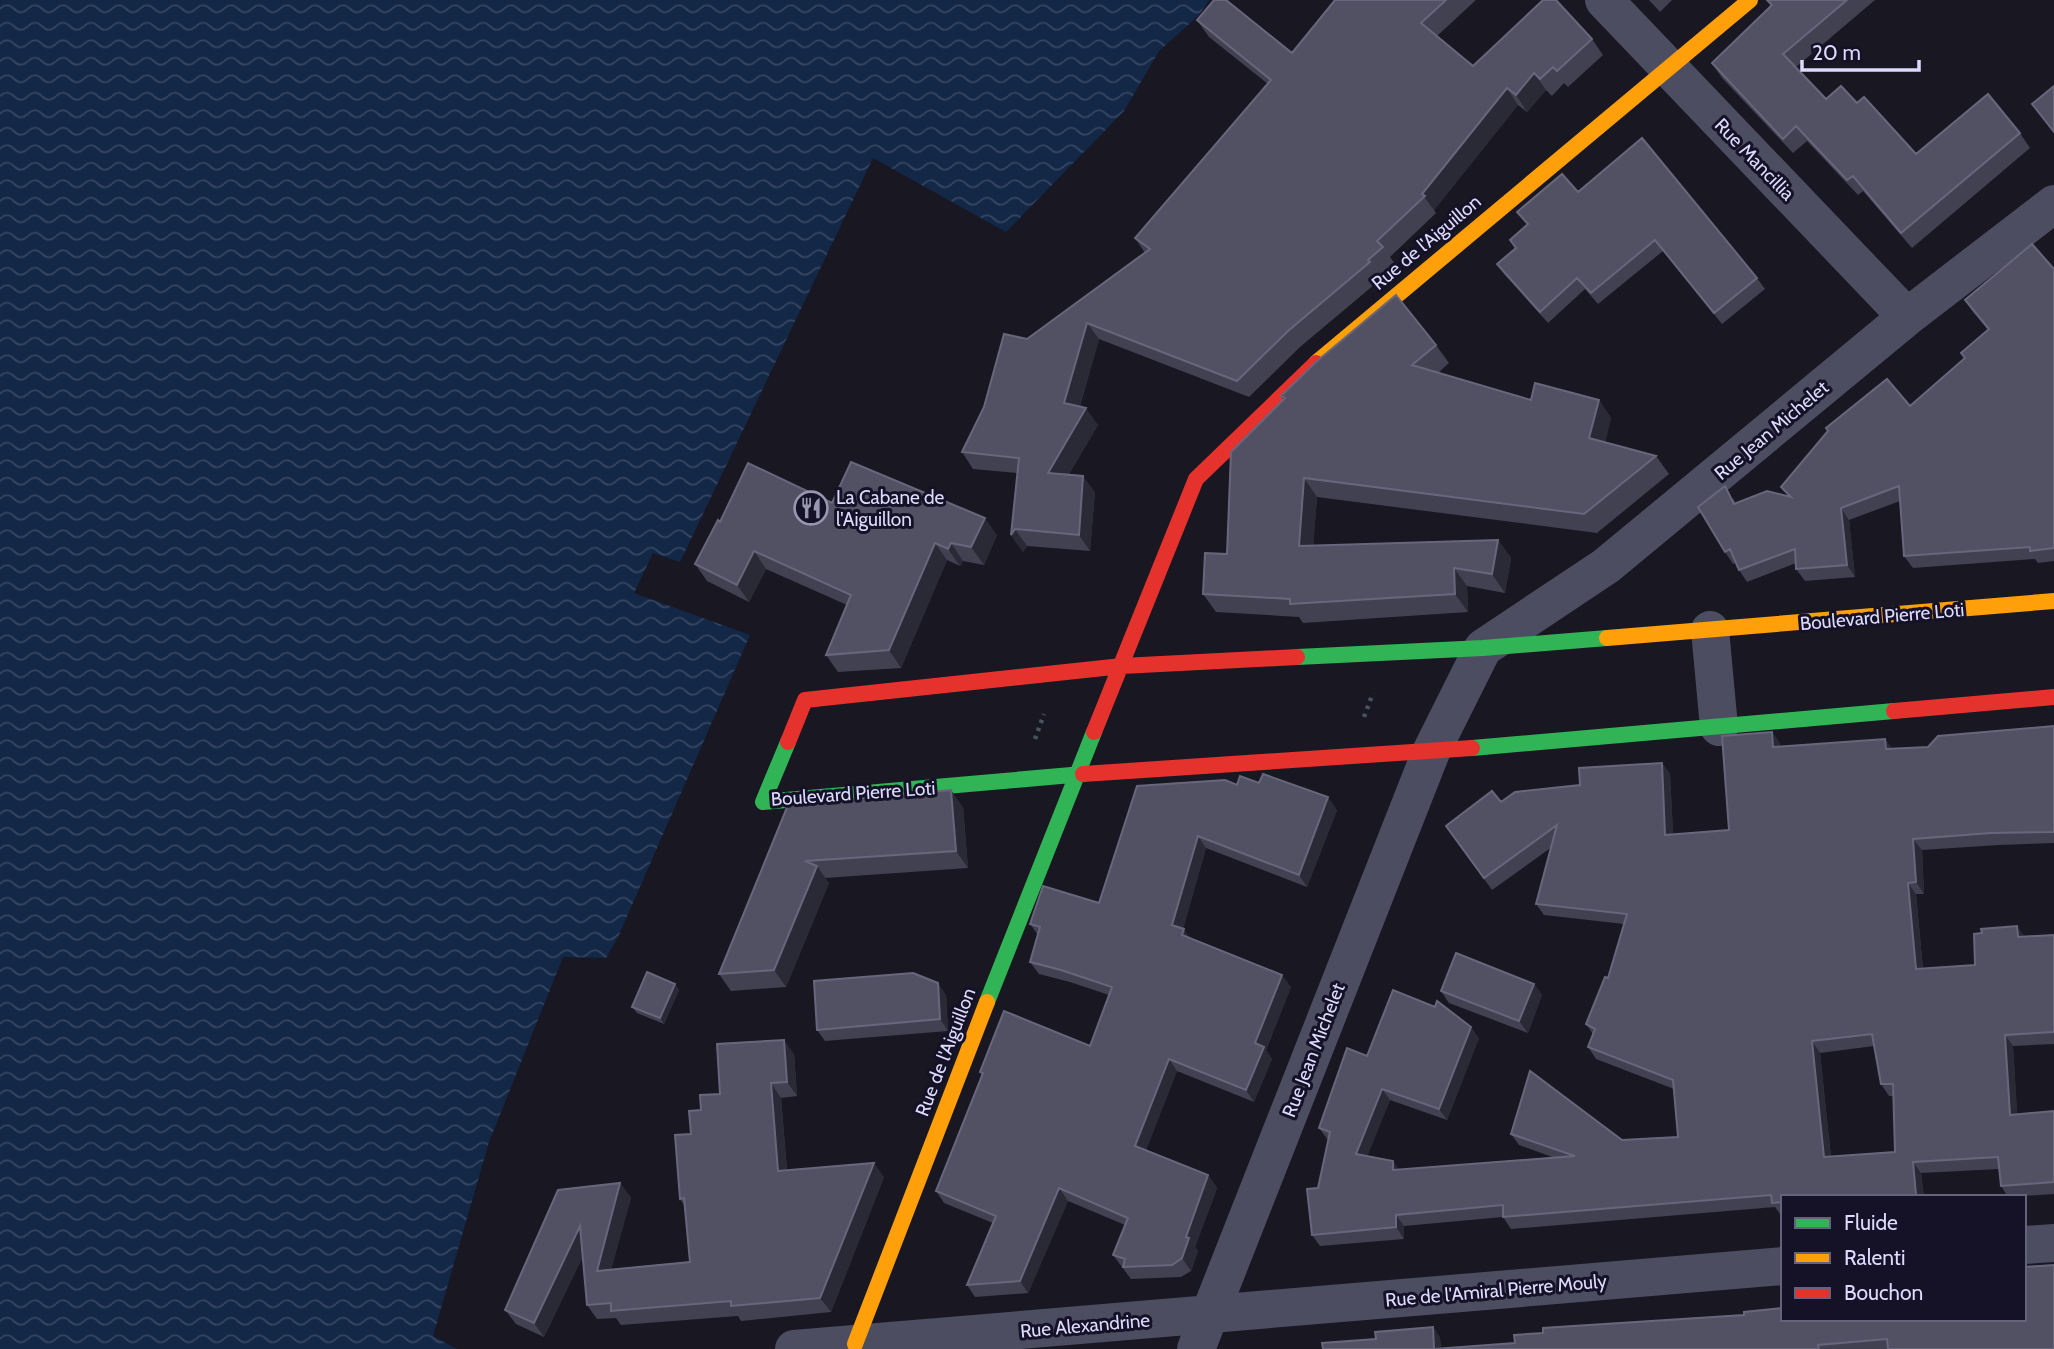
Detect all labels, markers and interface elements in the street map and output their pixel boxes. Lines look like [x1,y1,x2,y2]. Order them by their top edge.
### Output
scale bar [1802,28,1919,72]
text: 20 m [1812,40,1861,65]
street label: Rue Mancillia [1710,114,1799,205]
street label: Rue de l'Aiguillon [1367,190,1486,295]
street label: Rue Jean Michelet [1710,376,1834,485]
place label: La Cabane de l'Aiguillon [836,486,945,531]
restaurant icon: La Cabane de l'Aiguillon [792,489,830,527]
street label: Boulevard Pierre Loti [1799,598,1965,635]
street label: Boulevard Pierre Loti [770,776,936,811]
street label: Rue Jean Michelet [1277,979,1350,1121]
street label: Rue de l'Aiguillon [910,985,981,1120]
legend [1781,1195,2026,1321]
text: Fluide [1844,1210,1898,1235]
text: Ralenti [1844,1245,1905,1270]
street label: Rue de l'Amiral Pierre Mouly [1384,1269,1608,1312]
text: Bouchon [1844,1280,1923,1305]
street label: Rue Alexandrine [1019,1308,1151,1343]

